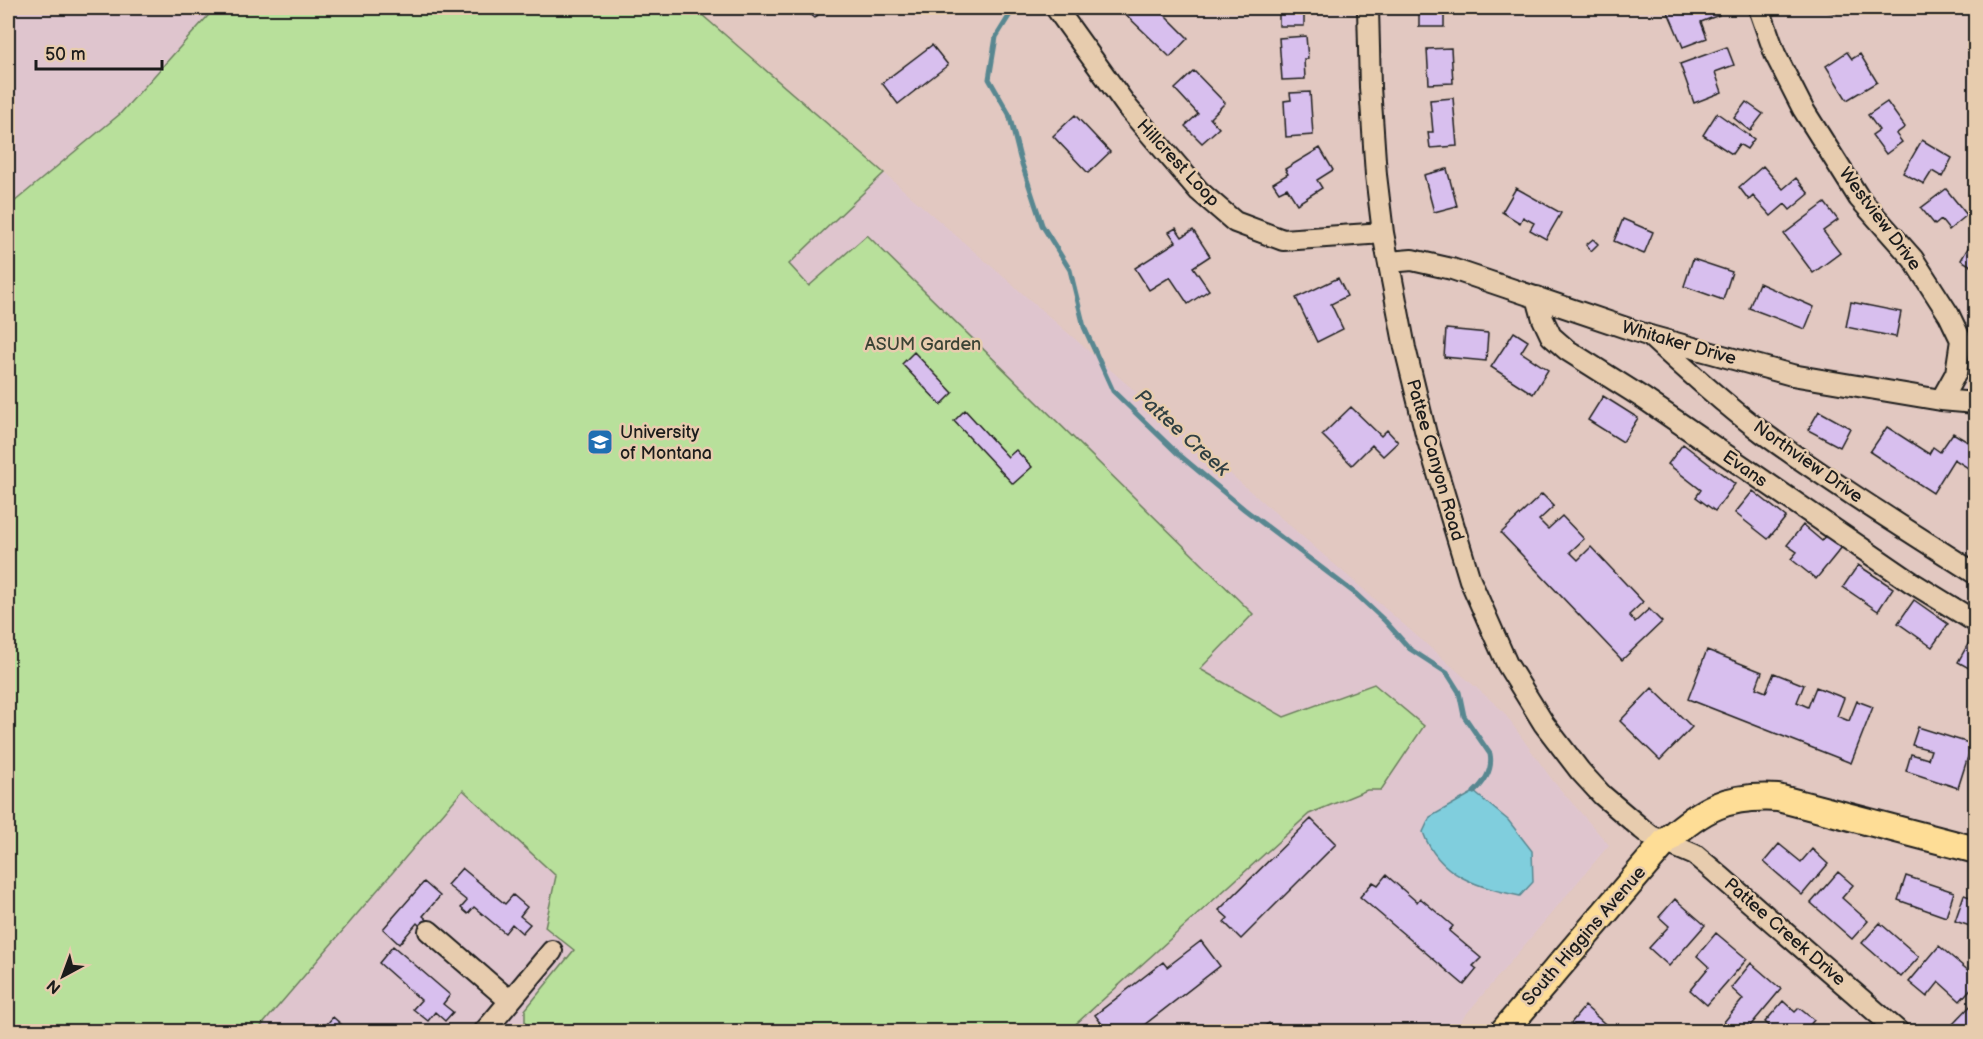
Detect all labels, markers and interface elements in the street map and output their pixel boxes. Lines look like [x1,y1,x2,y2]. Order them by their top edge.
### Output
scale bar [36,33,162,71]
text: 50 m [45,44,86,65]
street label: Hillcrest Loop [1132,115,1224,211]
street label: Westview Drive [1835,163,1926,275]
street label: Whitaker Drive [1619,317,1739,369]
park label: ASUM Garden [865,334,981,355]
street label: Pattee Canyon Road [1402,377,1468,543]
water label: Pattee Creek [1130,384,1235,482]
street label: Northview Drive [1749,416,1867,508]
place label: University of Montana [620,422,712,464]
school or university icon: University of Montana [585,427,615,457]
street label: Evans [1719,446,1771,492]
street label: South Higgins Avenue [1518,862,1651,1010]
street label: Pattee Creek Drive [1720,874,1850,991]
north arrow [33,946,93,1006]
text: N [43,975,65,997]

